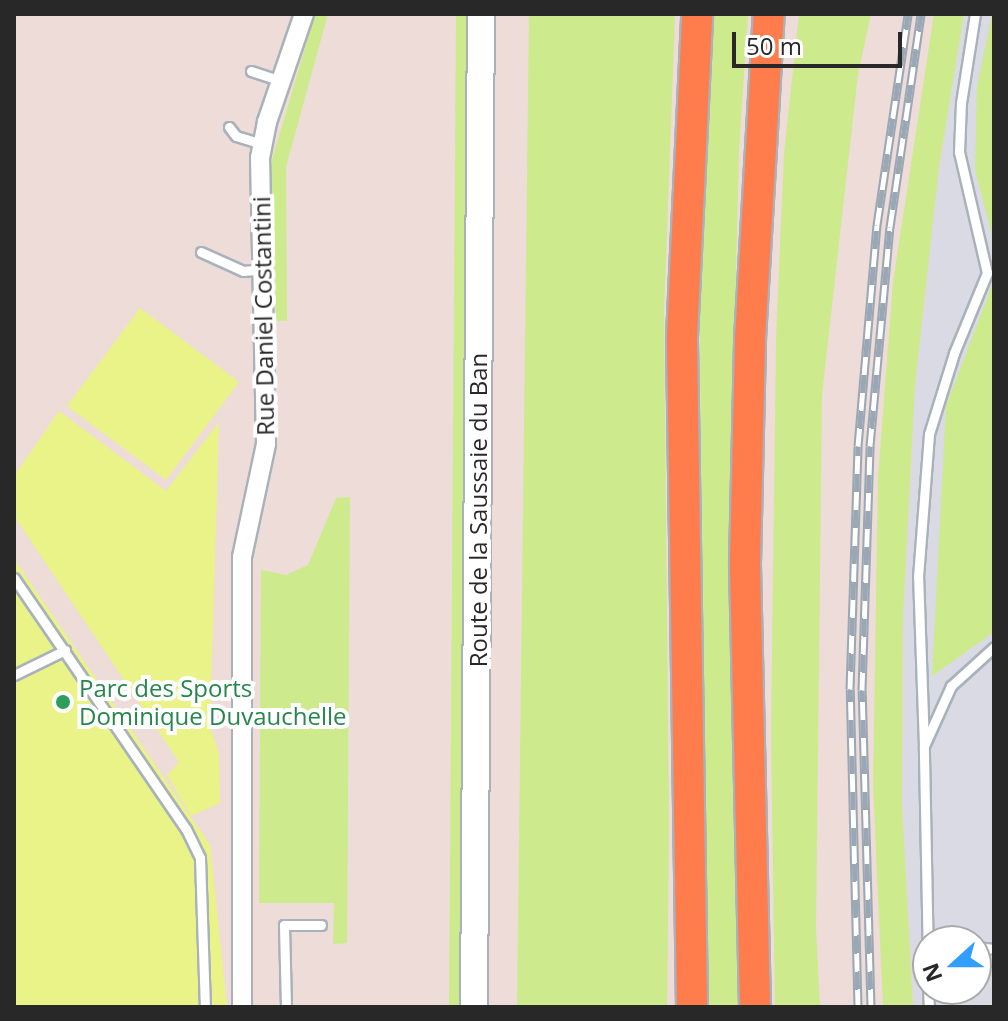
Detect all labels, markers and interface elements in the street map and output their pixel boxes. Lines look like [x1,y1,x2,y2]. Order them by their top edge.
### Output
scale bar [736,16,906,66]
text: 50 m [746,29,802,62]
street label: Rue Daniel Costantini [247,196,279,436]
street label: Route de la Saussaie du Ban [464,353,492,667]
place label: Parc des Sports Dominique Duvauchelle [79,674,346,730]
marker: Parc des Sports Dominique Duvauchelle [54,693,72,711]
north arrow [912,925,992,1005]
text: N [914,959,949,987]

